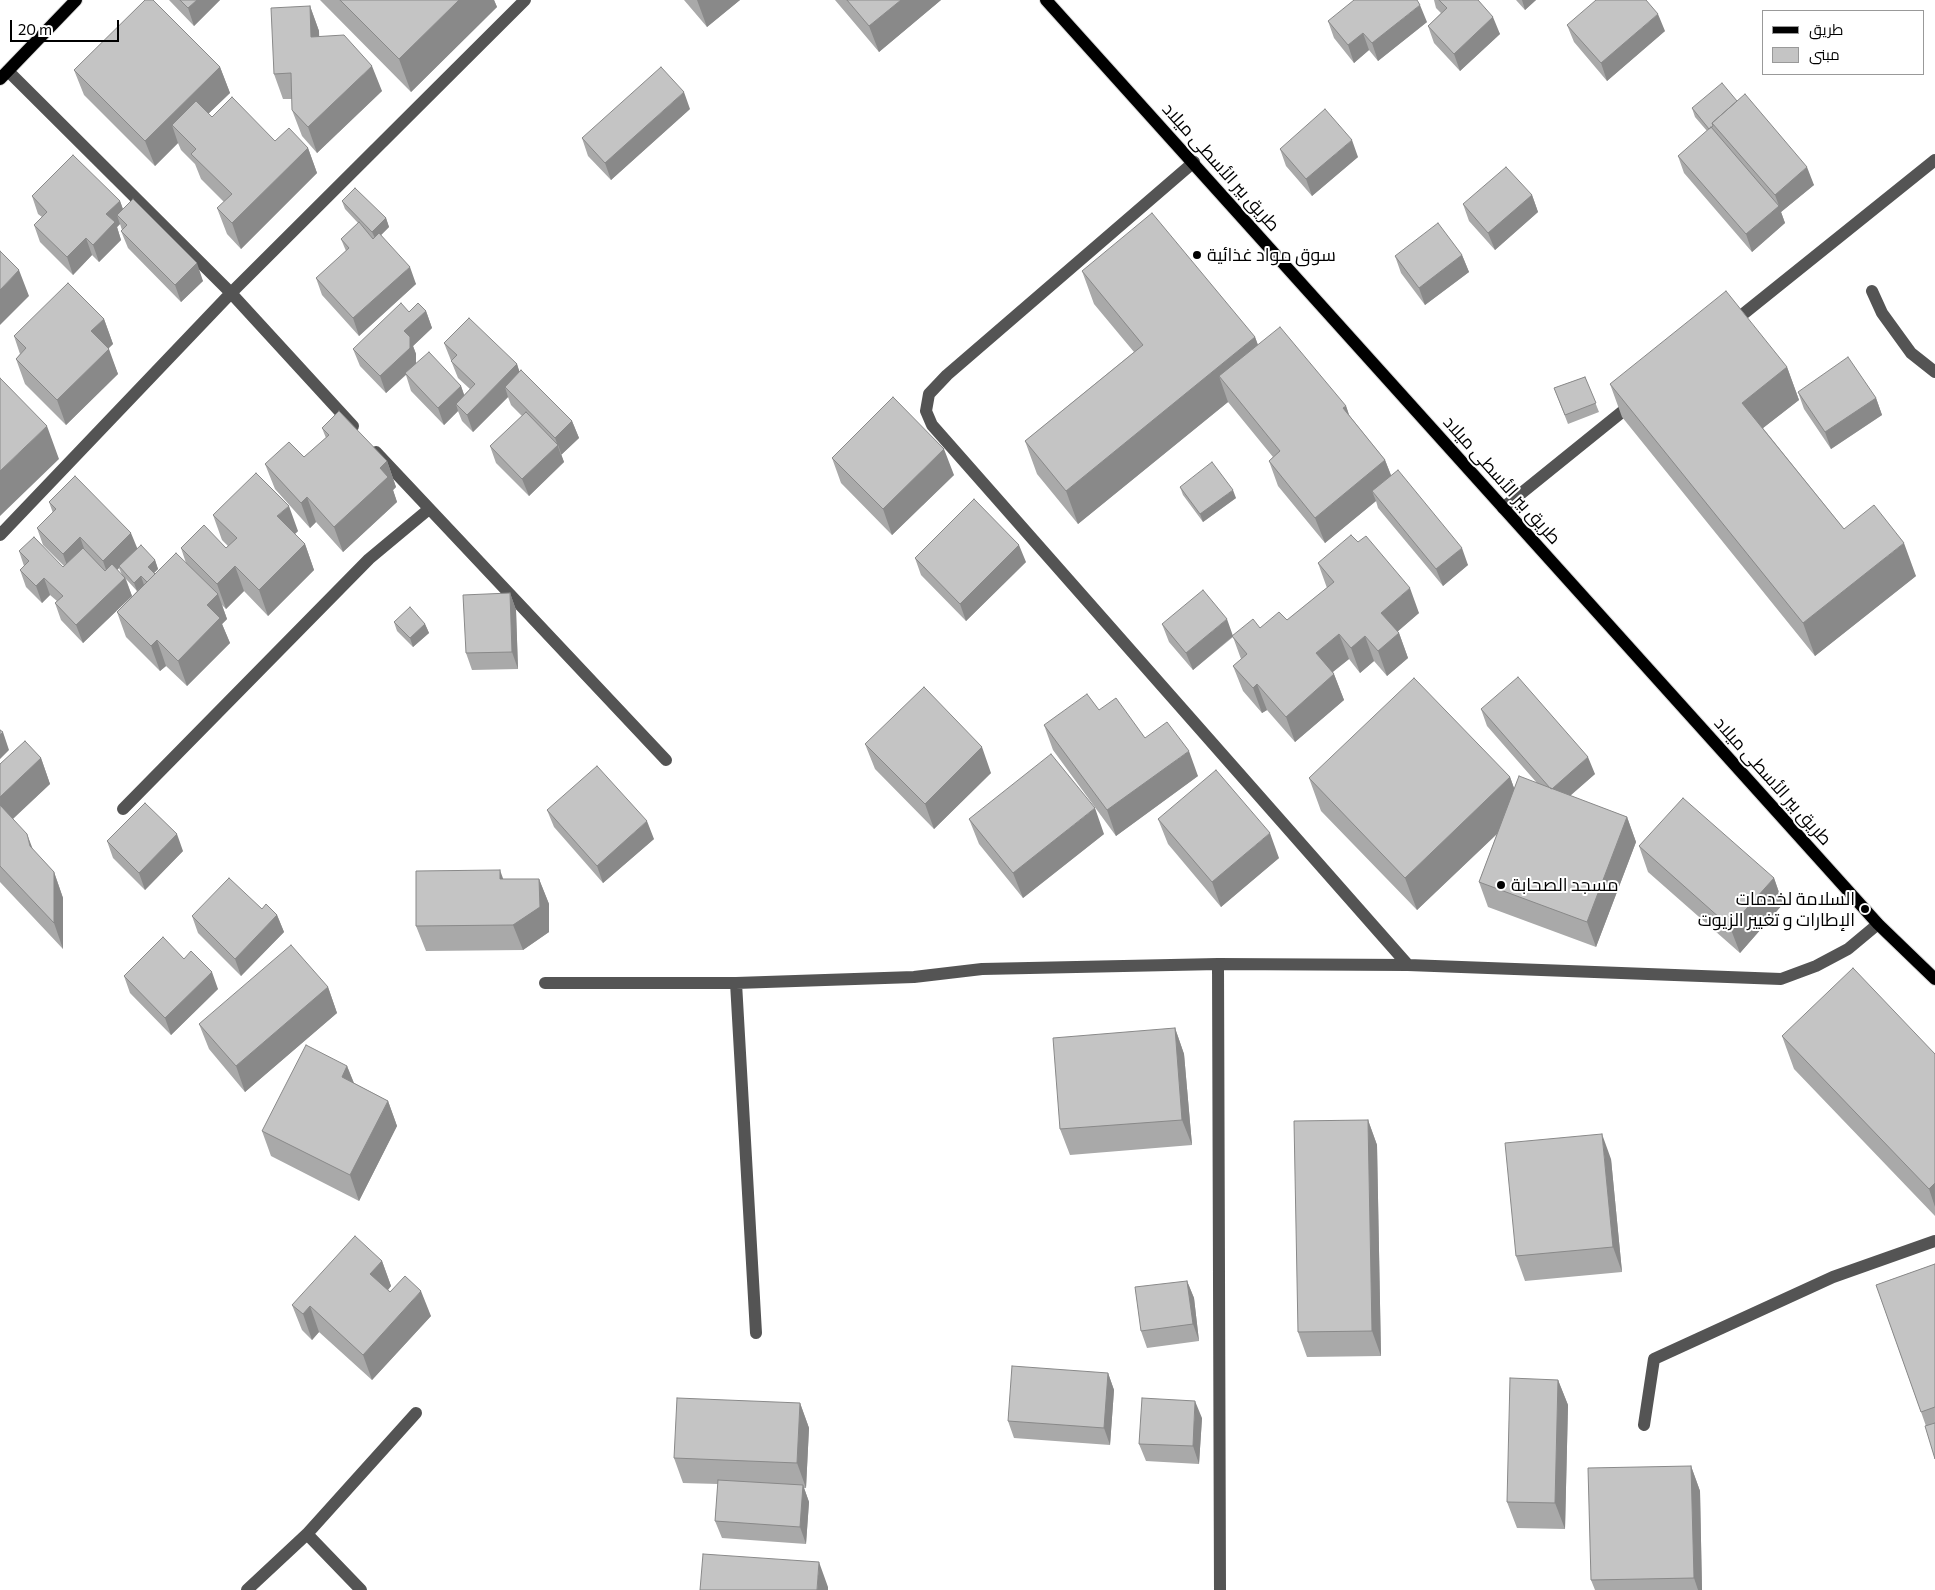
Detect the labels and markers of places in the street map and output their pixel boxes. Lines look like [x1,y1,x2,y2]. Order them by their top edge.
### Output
place label: سوق مواد غذائية [1207,244,1336,266]
marker: سوق مواد غذائية [1191,249,1203,261]
place label: مسجد الصحابة [1511,874,1618,896]
marker: مسجد الصحابة [1495,879,1507,891]
place label: السلامة لخدمات الإطارات و تغيير الزيوت [1698,888,1855,931]
marker: السلامة لخدمات الإطارات و تغيير الزيوت [1859,903,1871,915]

